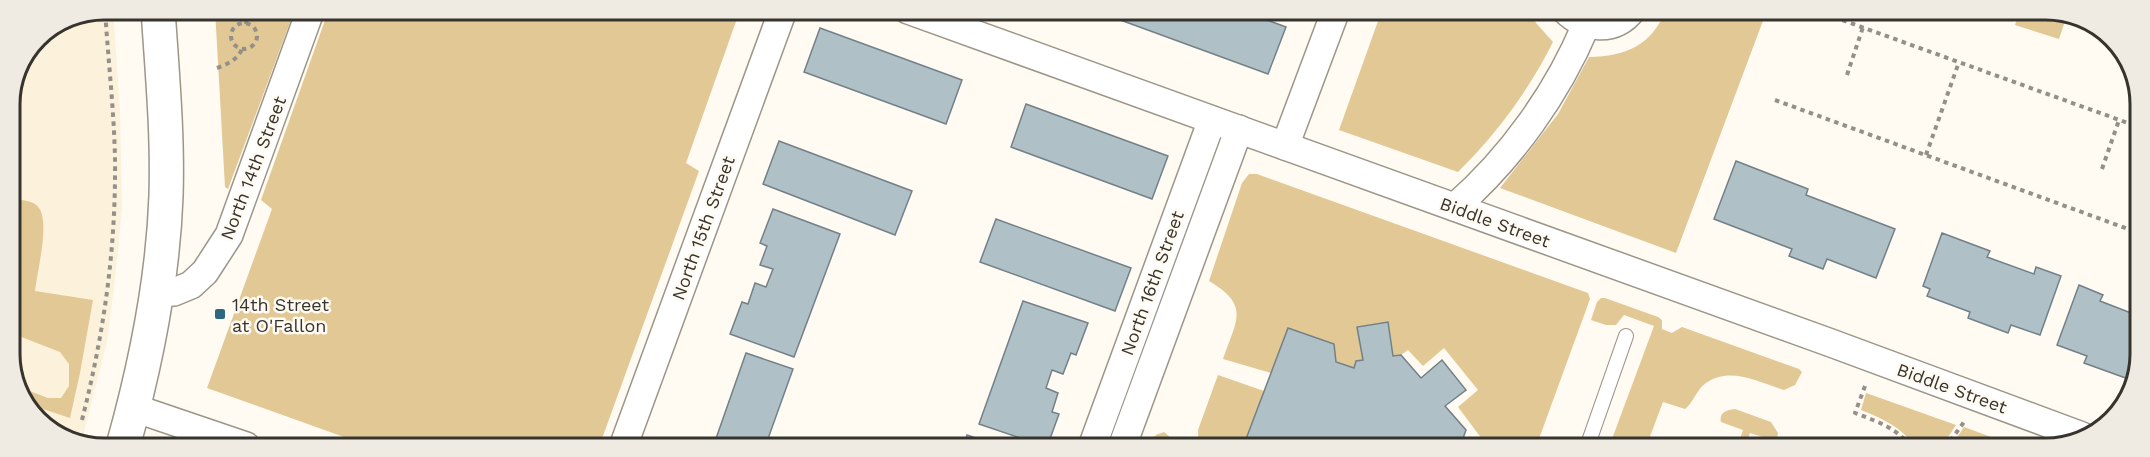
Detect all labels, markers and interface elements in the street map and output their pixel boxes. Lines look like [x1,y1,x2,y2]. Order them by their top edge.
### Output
street label: North 14th Street [216,93,290,243]
street label: North 15th Street [667,153,739,303]
street label: Biddle Street [1437,192,1553,252]
street label: North 16th Street [1116,208,1188,358]
place label: 14th Street at O'Fallon [232,294,329,336]
marker: 14th Street at O'Fallon [213,307,227,321]
street label: Biddle Street [1894,358,2010,418]

